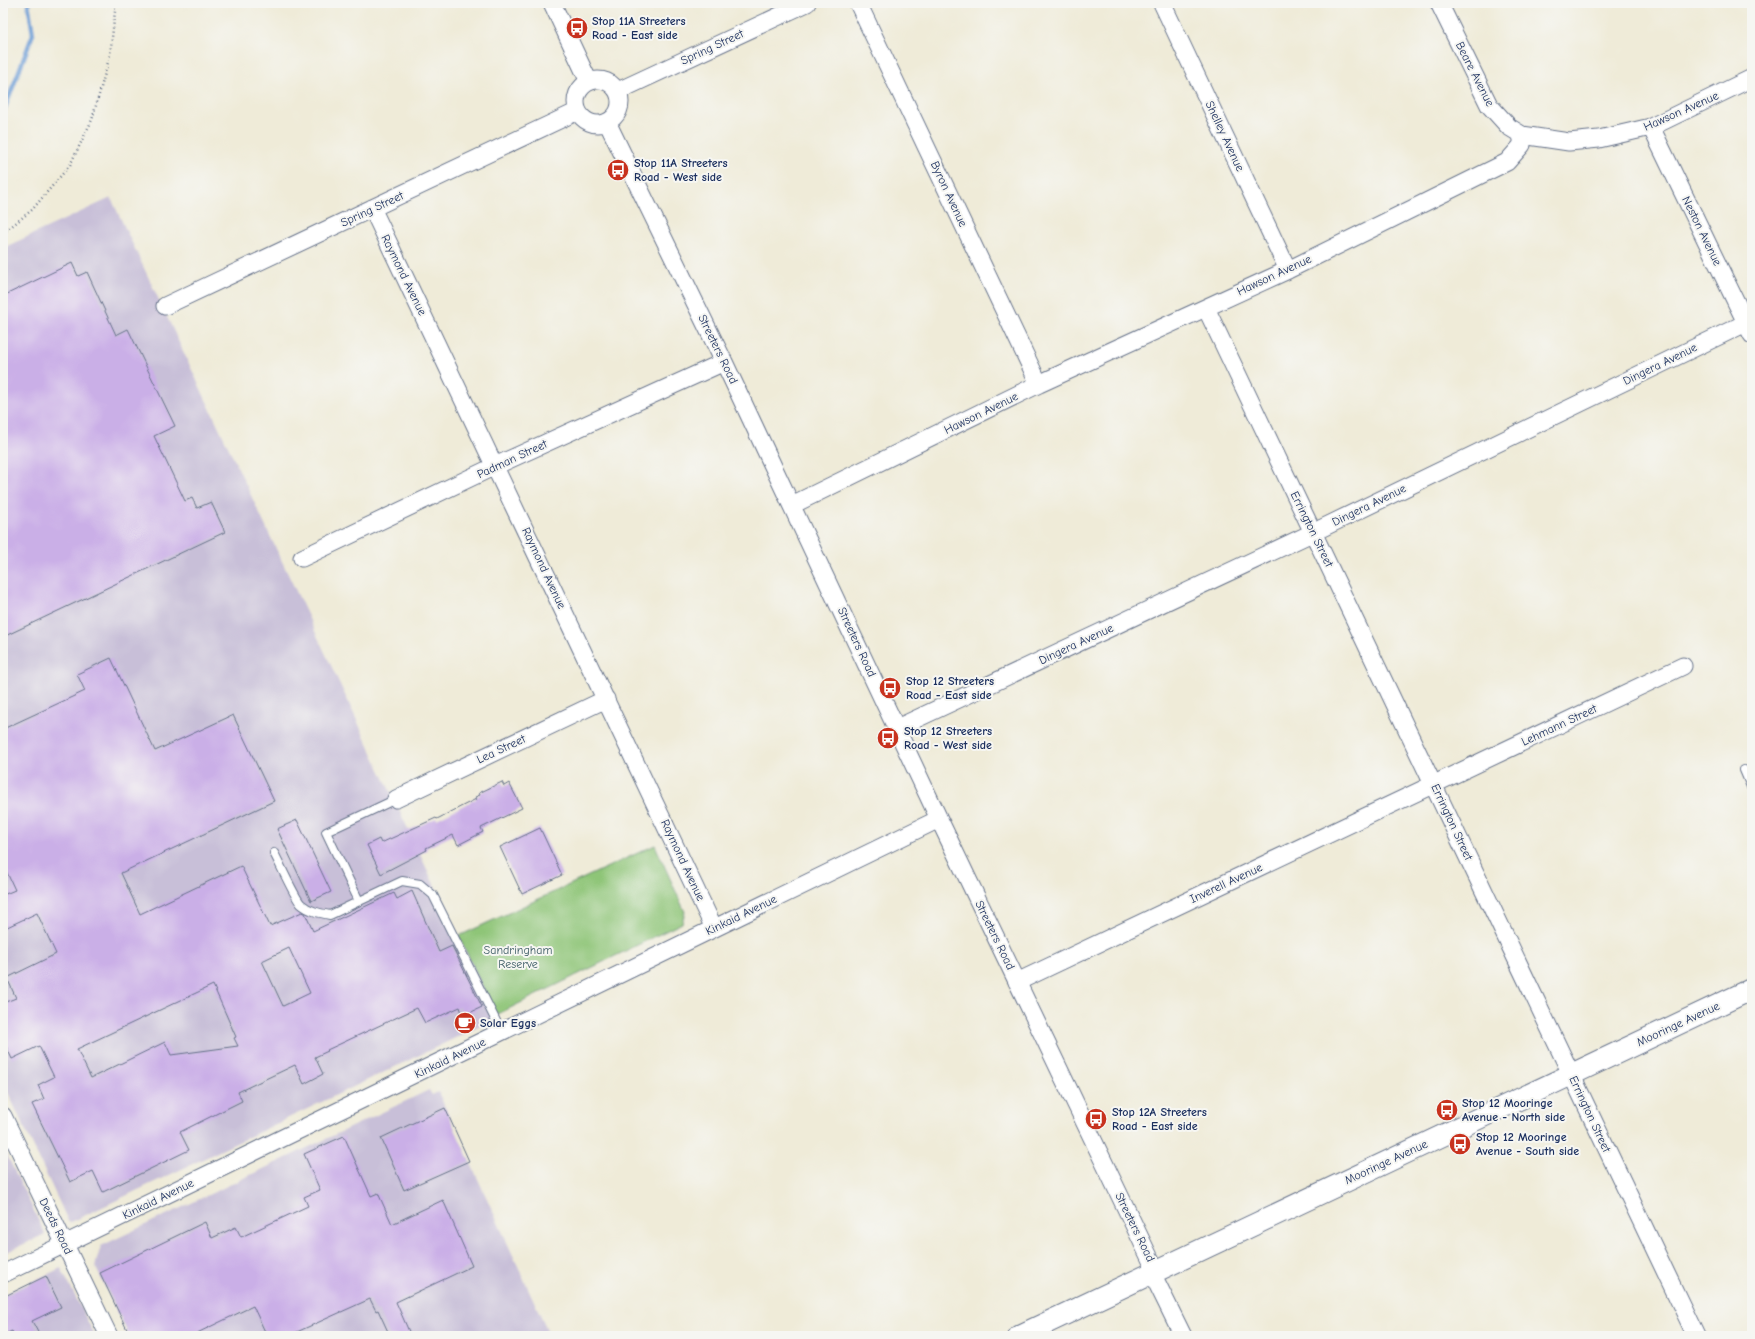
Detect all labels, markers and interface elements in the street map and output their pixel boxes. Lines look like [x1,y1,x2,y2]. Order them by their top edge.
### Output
place label: Stop 11A Streeters Road - East side [592,14,685,42]
bus stop icon: Stop 11A Streeters Road - East side [564,15,590,41]
street label: Spring Street [678,26,746,68]
street label: Beare Avenue [1453,39,1497,109]
street label: Hawson Avenue [1641,88,1721,134]
street label: Shelley Avenue [1203,98,1247,174]
place label: Stop 11A Streeters Road - West side [634,156,727,184]
bus stop icon: Stop 11A Streeters Road - West side [605,157,631,183]
street label: Byron Avenue [928,159,970,229]
street label: Spring Street [338,188,406,230]
street label: Neston Avenue [1679,194,1725,268]
street label: Raymond Avenue [378,232,430,318]
street label: Hawson Avenue [1235,252,1313,298]
street label: Streeters Road [695,312,741,386]
street label: Dingera Avenue [1621,340,1699,388]
street label: Hawson Avenue [942,389,1020,437]
street label: Padman Street [475,436,550,481]
street label: Dingera Avenue [1330,481,1408,529]
street label: Errington Street [1288,489,1337,570]
street label: Raymond Avenue [519,525,569,611]
street label: Streeters Road [835,605,879,679]
street label: Dingera Avenue [1037,621,1115,667]
place label: Stop 12 Streeters Road - East side [906,674,994,702]
bus stop icon: Stop 12 Streeters Road - East side [877,675,903,701]
street label: Lehmann Street [1519,701,1599,749]
place label: Stop 12 Streeters Road - West side [904,724,992,752]
bus stop icon: Stop 12 Streeters Road - West side [875,725,901,751]
street label: Lea Street [474,731,528,766]
street label: Errington Street [1428,782,1476,863]
street label: Raymond Avenue [658,817,708,903]
street label: Inverell Avenue [1187,860,1265,906]
street label: Kinkaid Avenue [703,892,779,938]
street label: Streeters Road [972,898,1018,972]
park label: Sandringham Reserve [484,943,552,971]
street label: Mooringe Avenue [1634,999,1722,1049]
cafe icon: Solar Eggs [452,1010,478,1036]
place label: Solar Eggs [480,1016,536,1030]
street label: Kinkaid Avenue [412,1035,488,1081]
street label: Errington Street [1566,1074,1614,1155]
place label: Stop 12 Mooringe Avenue - North side [1462,1096,1565,1124]
bus stop icon: Stop 12 Mooringe Avenue - North side [1434,1097,1460,1123]
place label: Stop 12A Streeters Road - East side [1112,1105,1207,1133]
bus stop icon: Stop 12A Streeters Road - East side [1083,1106,1109,1132]
place label: Stop 12 Mooringe Avenue - South side [1476,1130,1579,1158]
bus stop icon: Stop 12 Mooringe Avenue - South side [1447,1131,1473,1157]
street label: Mooringe Avenue [1342,1137,1430,1187]
street label: Kinkaid Avenue [120,1176,196,1222]
street label: Streeters Road [1112,1190,1158,1264]
street label: Deeds Road [36,1196,76,1256]

